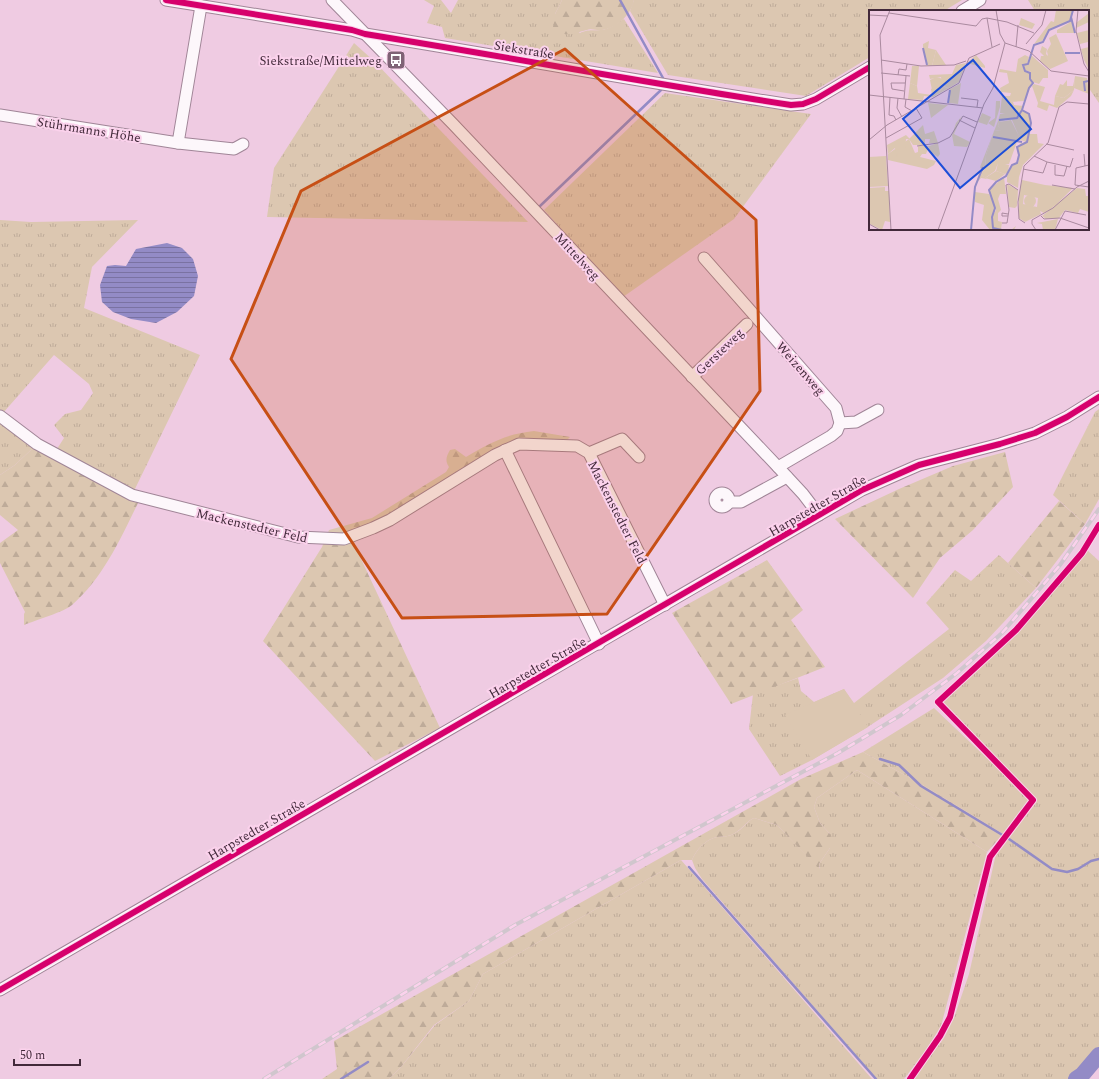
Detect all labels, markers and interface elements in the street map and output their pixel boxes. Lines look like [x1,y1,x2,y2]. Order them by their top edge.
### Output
inset map [869,10,1089,230]
street label: Siekstraße [493,35,555,65]
bus stop icon: Siekstraße/Mittelweg [385,49,407,71]
place label: Siekstraße/Mittelweg [259,51,382,71]
street label: Stührmanns Höhe [36,112,142,148]
street label: Mittelweg [550,228,605,285]
street label: Gersteweg [691,323,749,380]
street label: Weizenweg [771,337,829,400]
street label: Mackenstedter Feld [582,457,652,568]
street label: Harpstedter Straße [765,470,870,542]
street label: Mackenstedter Feld [194,503,309,549]
street label: Harpstedter Straße [485,632,590,704]
street label: Harpstedter Straße [204,794,309,866]
scale bar [14,1041,80,1067]
text: 50 m [20,1046,45,1065]

